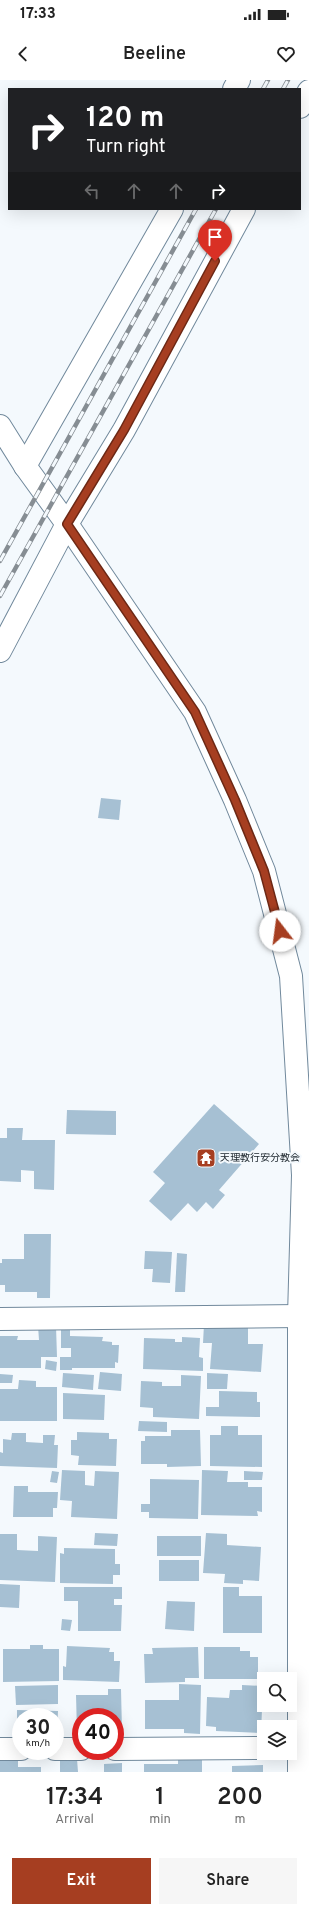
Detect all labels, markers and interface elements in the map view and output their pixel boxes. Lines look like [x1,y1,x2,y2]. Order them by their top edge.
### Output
text: 17:33 [20,5,56,24]
icon: back [12,43,34,65]
text: Beeline [123,43,186,66]
icon: heart [275,43,297,65]
text: 120 m [86,101,164,137]
icon: right [20,104,72,156]
text: Turn right [86,136,166,159]
icon: left [81,180,103,202]
icon: ahead [123,180,145,202]
icon: ahead [165,180,187,202]
icon: right [207,180,229,202]
pin [198,220,232,261]
icon: arrive [204,226,226,248]
position arrow [259,910,301,952]
temple icon: 天理教行安分教会 [195,1147,217,1169]
place label: 天理教行安分教会 [220,1152,300,1165]
map controls [257,1672,297,1760]
button: search [257,1672,297,1712]
speed limit sign: 40 [72,1708,124,1760]
text: 30 [26,1716,50,1742]
button: layers [257,1720,297,1760]
text: km/h [26,1737,50,1750]
text: 17:34 [46,1783,103,1813]
text: 1 [155,1783,165,1813]
text: 200 [217,1783,263,1813]
text: Arrival [55,1812,94,1828]
text: min [149,1812,171,1828]
text: m [234,1812,245,1828]
button: Exit [12,1858,151,1904]
button: Share [159,1858,297,1904]

